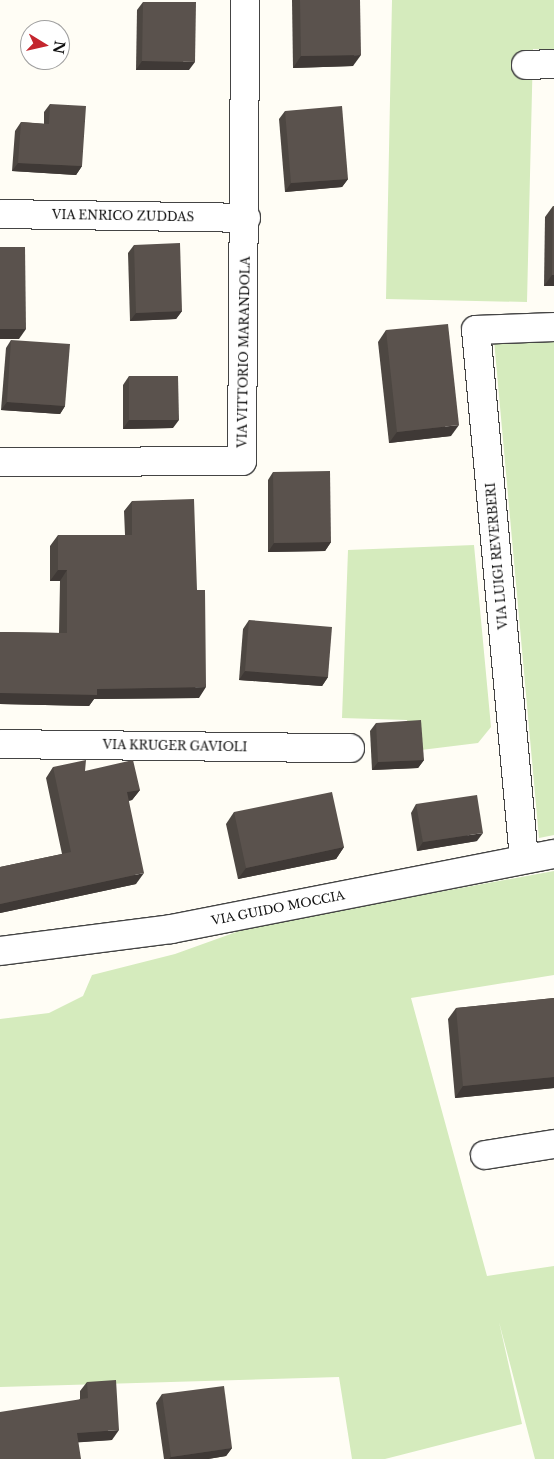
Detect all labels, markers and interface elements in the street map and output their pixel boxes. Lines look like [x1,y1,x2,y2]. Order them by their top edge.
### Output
north arrow [20,20,70,70]
text: N [49,39,69,55]
street label: VIA ENRICO ZUDDAS [52,208,194,224]
street label: VIA VITTORIO MARANDOLA [235,256,253,448]
street label: VIA LUIGI REVERBERI [483,482,511,630]
street label: VIA KRUGER GAVIOLI [102,738,248,754]
street label: VIA GUIDO MOCCIA [210,888,346,928]

